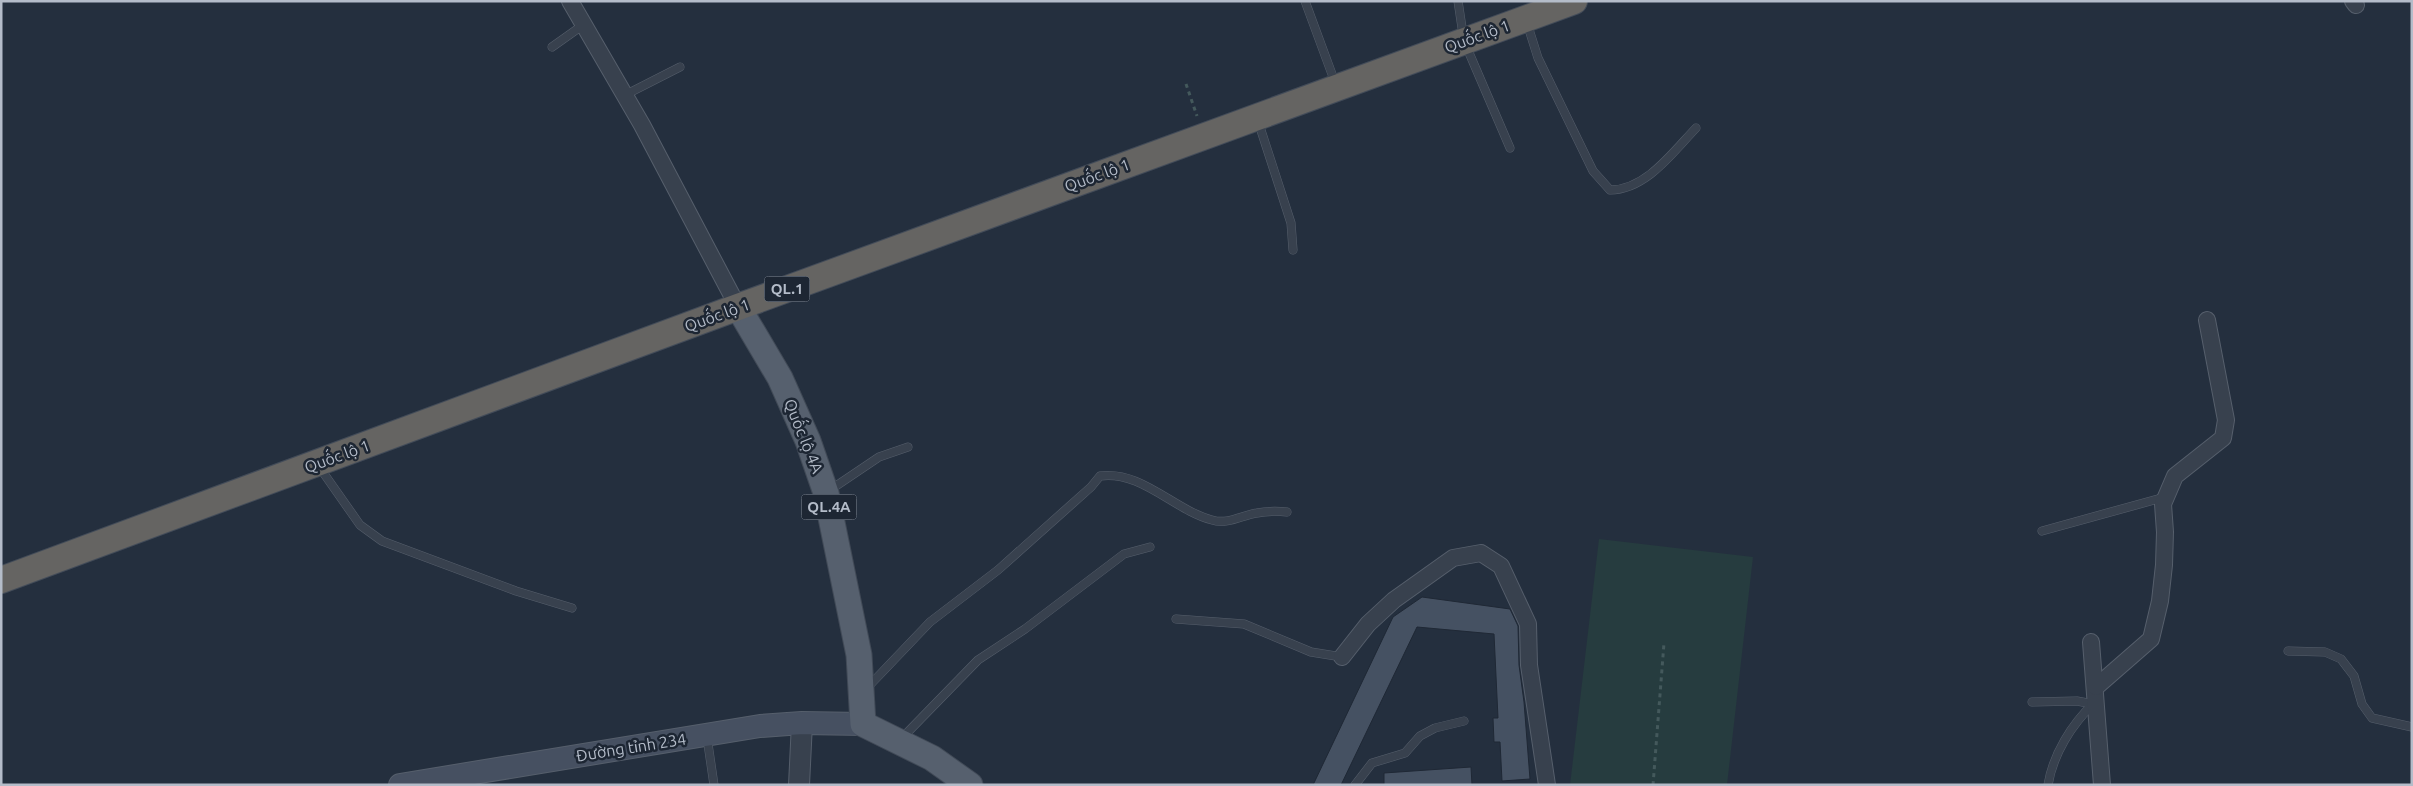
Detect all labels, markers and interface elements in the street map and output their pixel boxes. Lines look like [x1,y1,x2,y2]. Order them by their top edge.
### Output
street label: Quốc lộ 1 [1441,13,1512,56]
street label: Quốc lộ 1 [1061,152,1132,195]
road number: QL.1 [764,276,810,302]
street label: Quốc lộ 1 [681,292,752,335]
street label: Quốc lộ 4A [781,395,830,476]
street label: Quốc lộ 1 [301,433,372,476]
road number: QL.4A [802,494,856,520]
street label: Đường tỉnh 234 [575,729,687,765]

